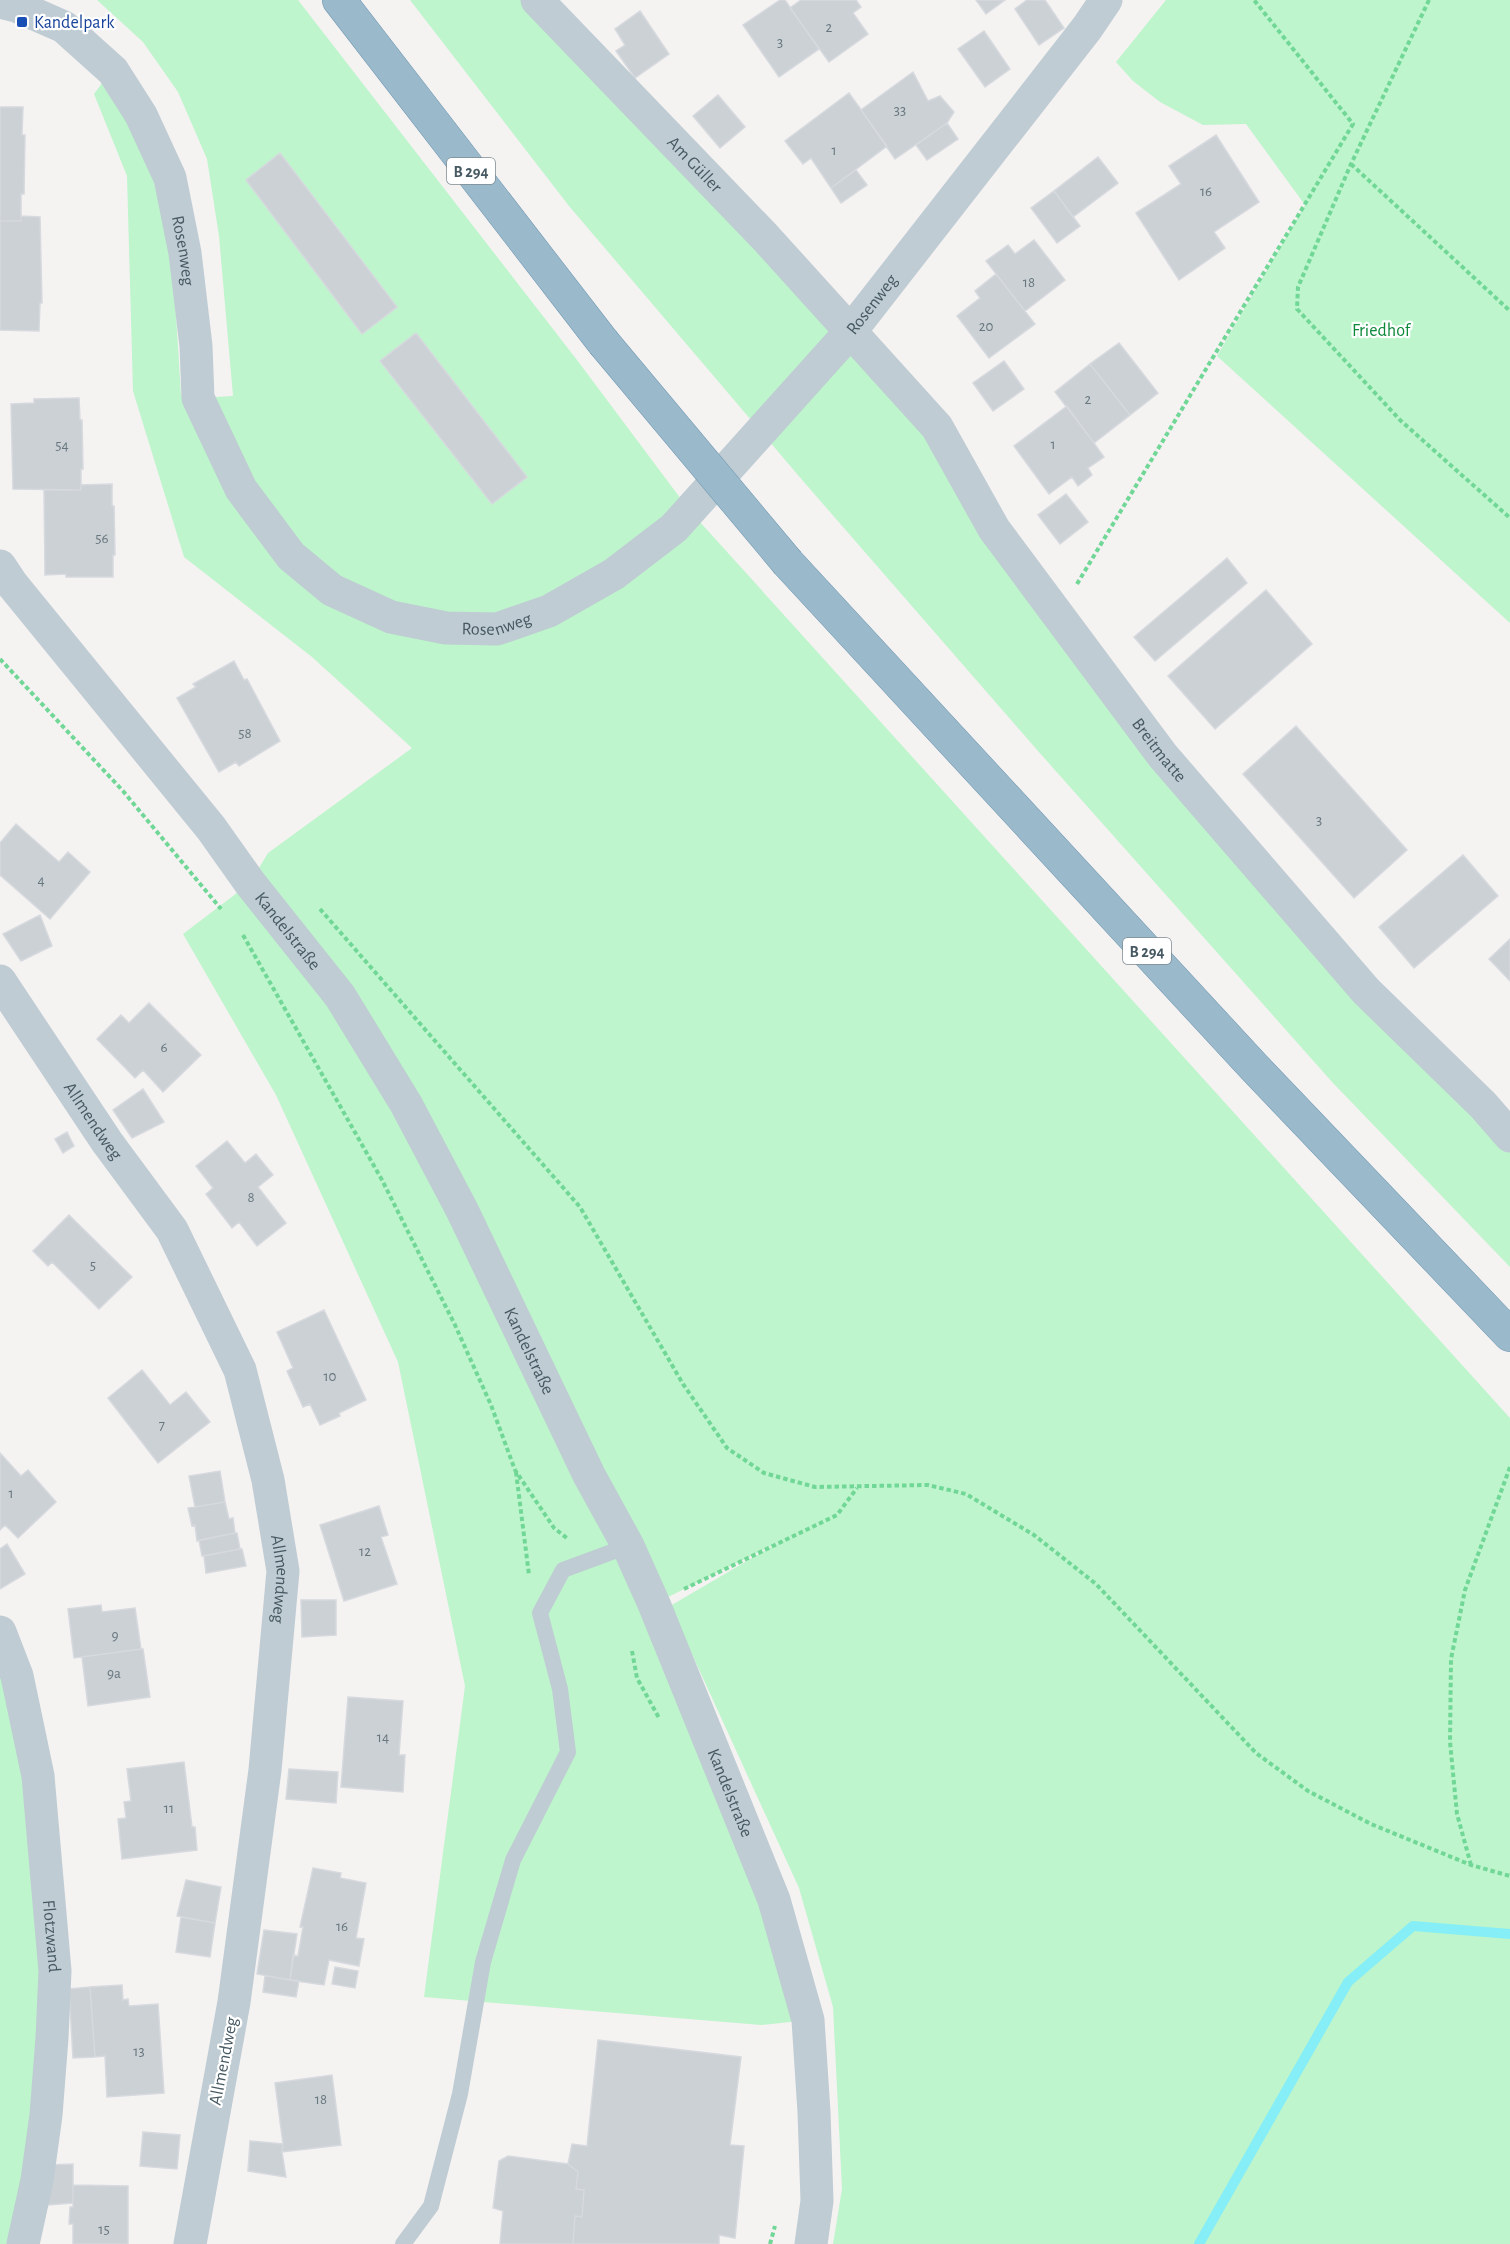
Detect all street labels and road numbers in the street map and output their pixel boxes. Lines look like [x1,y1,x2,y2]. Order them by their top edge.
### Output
street label: Am Güller [663,133,725,197]
road number: B 294 [447,158,495,184]
street label: Rosenweg [168,214,197,287]
street label: Rosenweg [844,271,901,338]
street label: Rosenweg [461,610,534,639]
street label: Breitmatte [1128,715,1189,786]
street label: Kandelstraße [251,889,324,974]
road number: B 294 [1123,938,1171,964]
street label: Allmendweg [60,1079,125,1164]
street label: Kandelstraße [500,1305,557,1397]
street label: Allmendweg [267,1533,291,1624]
street label: Kandelstraße [704,1746,756,1840]
street label: Flotzwand [39,1899,63,1973]
street label: Allmendweg [207,2015,241,2107]

